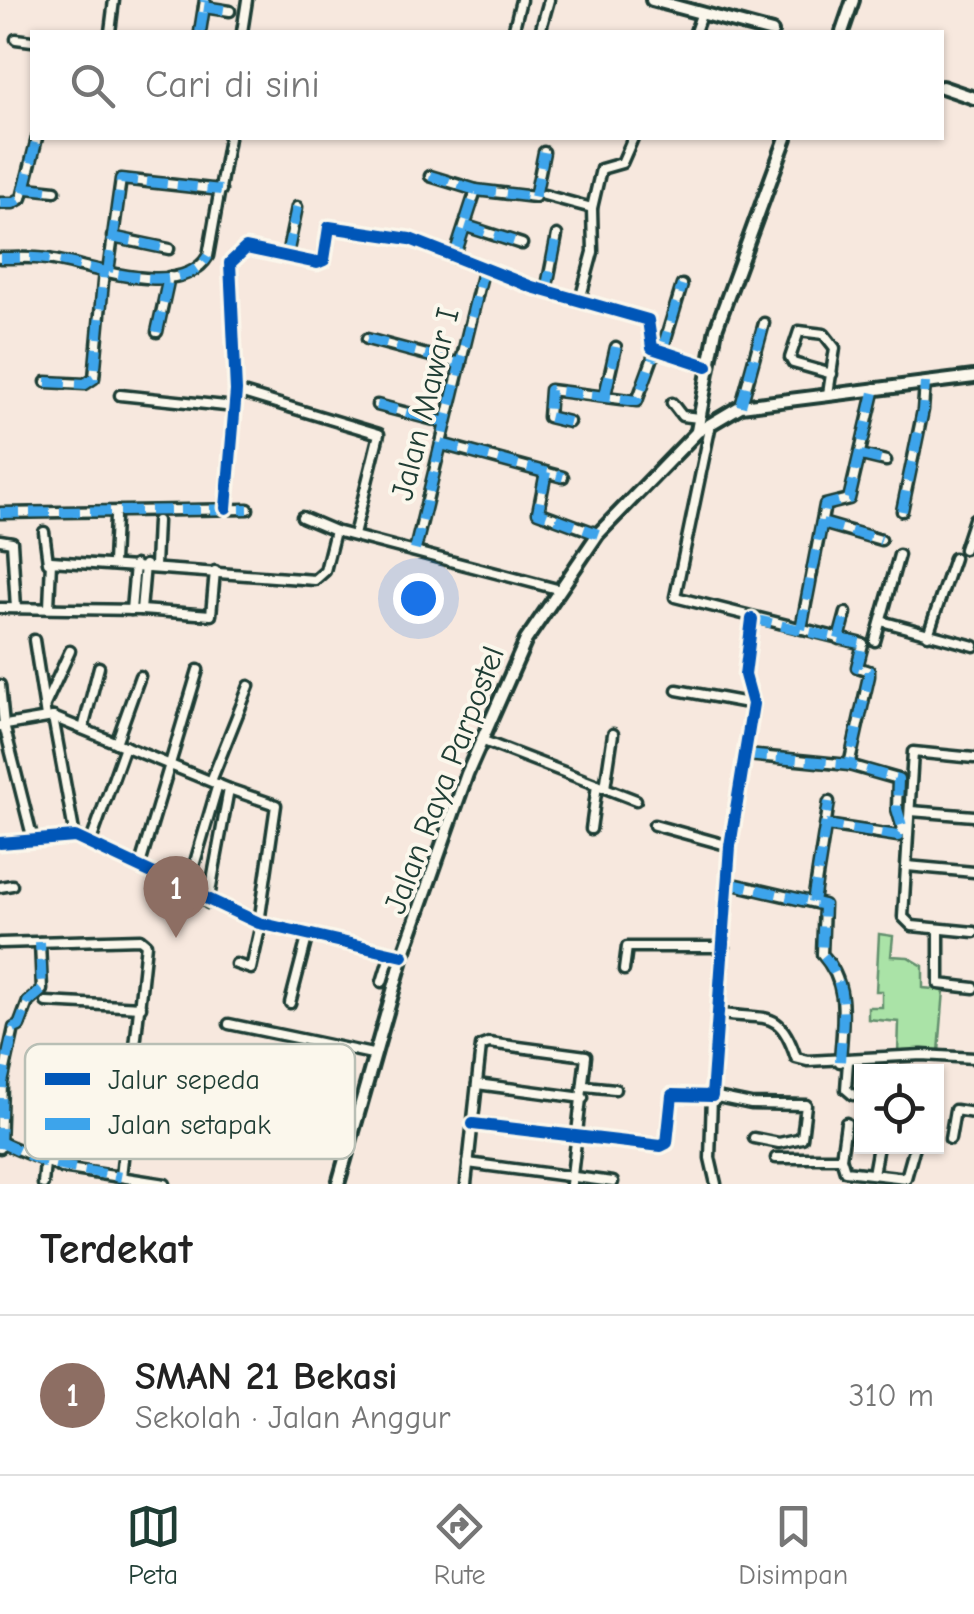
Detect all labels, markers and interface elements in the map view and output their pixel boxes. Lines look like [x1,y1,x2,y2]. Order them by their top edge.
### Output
search box [30,30,944,140]
icon: search [65,58,120,113]
text: Cari di sini [145,63,320,107]
street label: Jalan Mawar I [383,304,467,504]
your location [393,573,444,624]
street label: Jalan Raya Parpostel [376,641,512,919]
pin: 1 [144,856,208,938]
legend [25,1044,355,1159]
text: Jalur sepeda [108,1064,260,1096]
map controls [854,1064,944,1154]
button: locate [854,1064,944,1154]
text: Jalan setapak [108,1109,271,1141]
text: Terdekat [40,1225,192,1274]
text: SMAN 21 Bekasi [135,1355,398,1399]
text: 1 [66,1377,79,1414]
text: 310 m [848,1377,934,1414]
text: Sekolah · Jalan Anggur [135,1399,450,1436]
tab: Peta [126,1499,181,1591]
tab: Rute [432,1499,487,1591]
tab: Disimpan [738,1499,848,1591]

